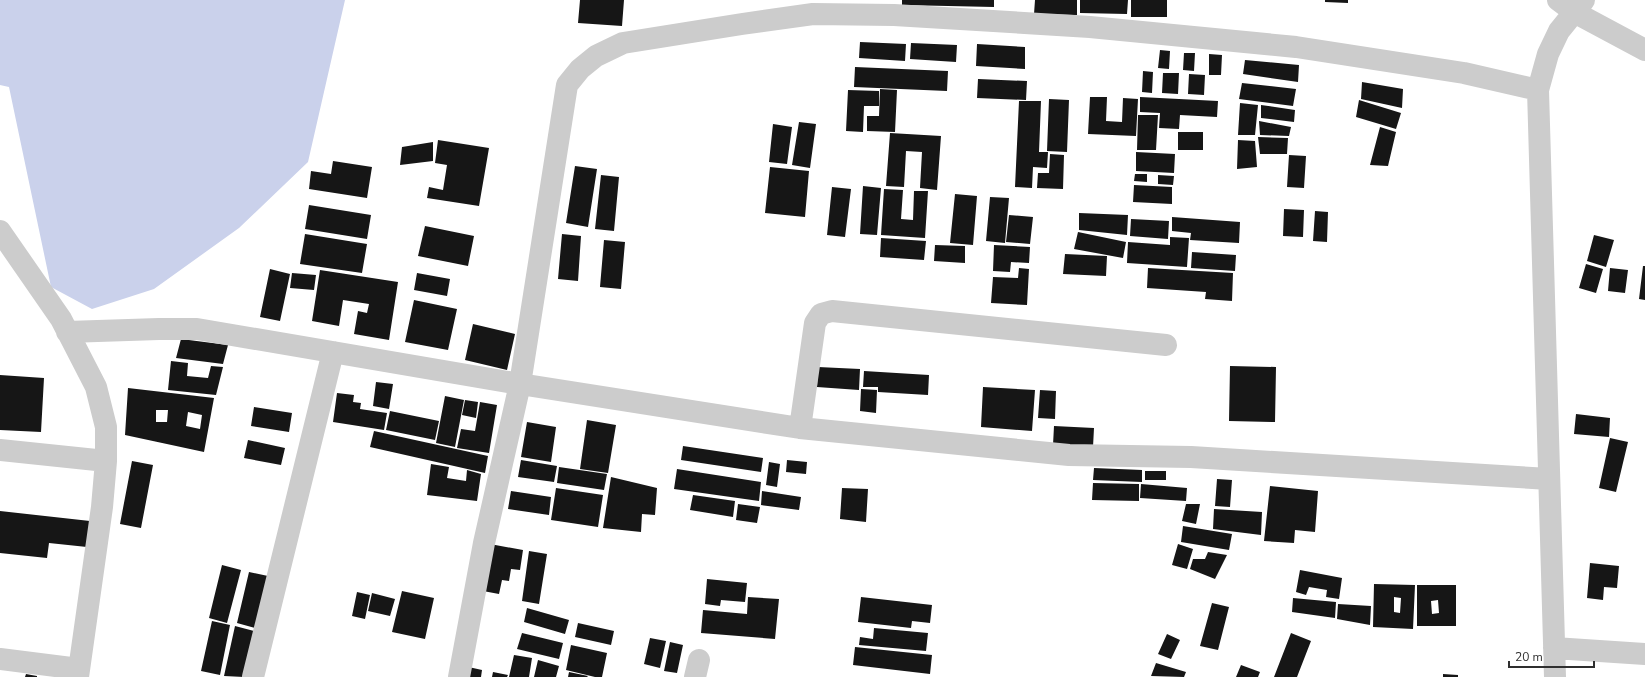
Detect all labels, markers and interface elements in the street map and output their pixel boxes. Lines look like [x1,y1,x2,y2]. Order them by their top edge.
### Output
scale bar [1509,643,1594,669]
text: 20 m [1515,649,1543,665]

